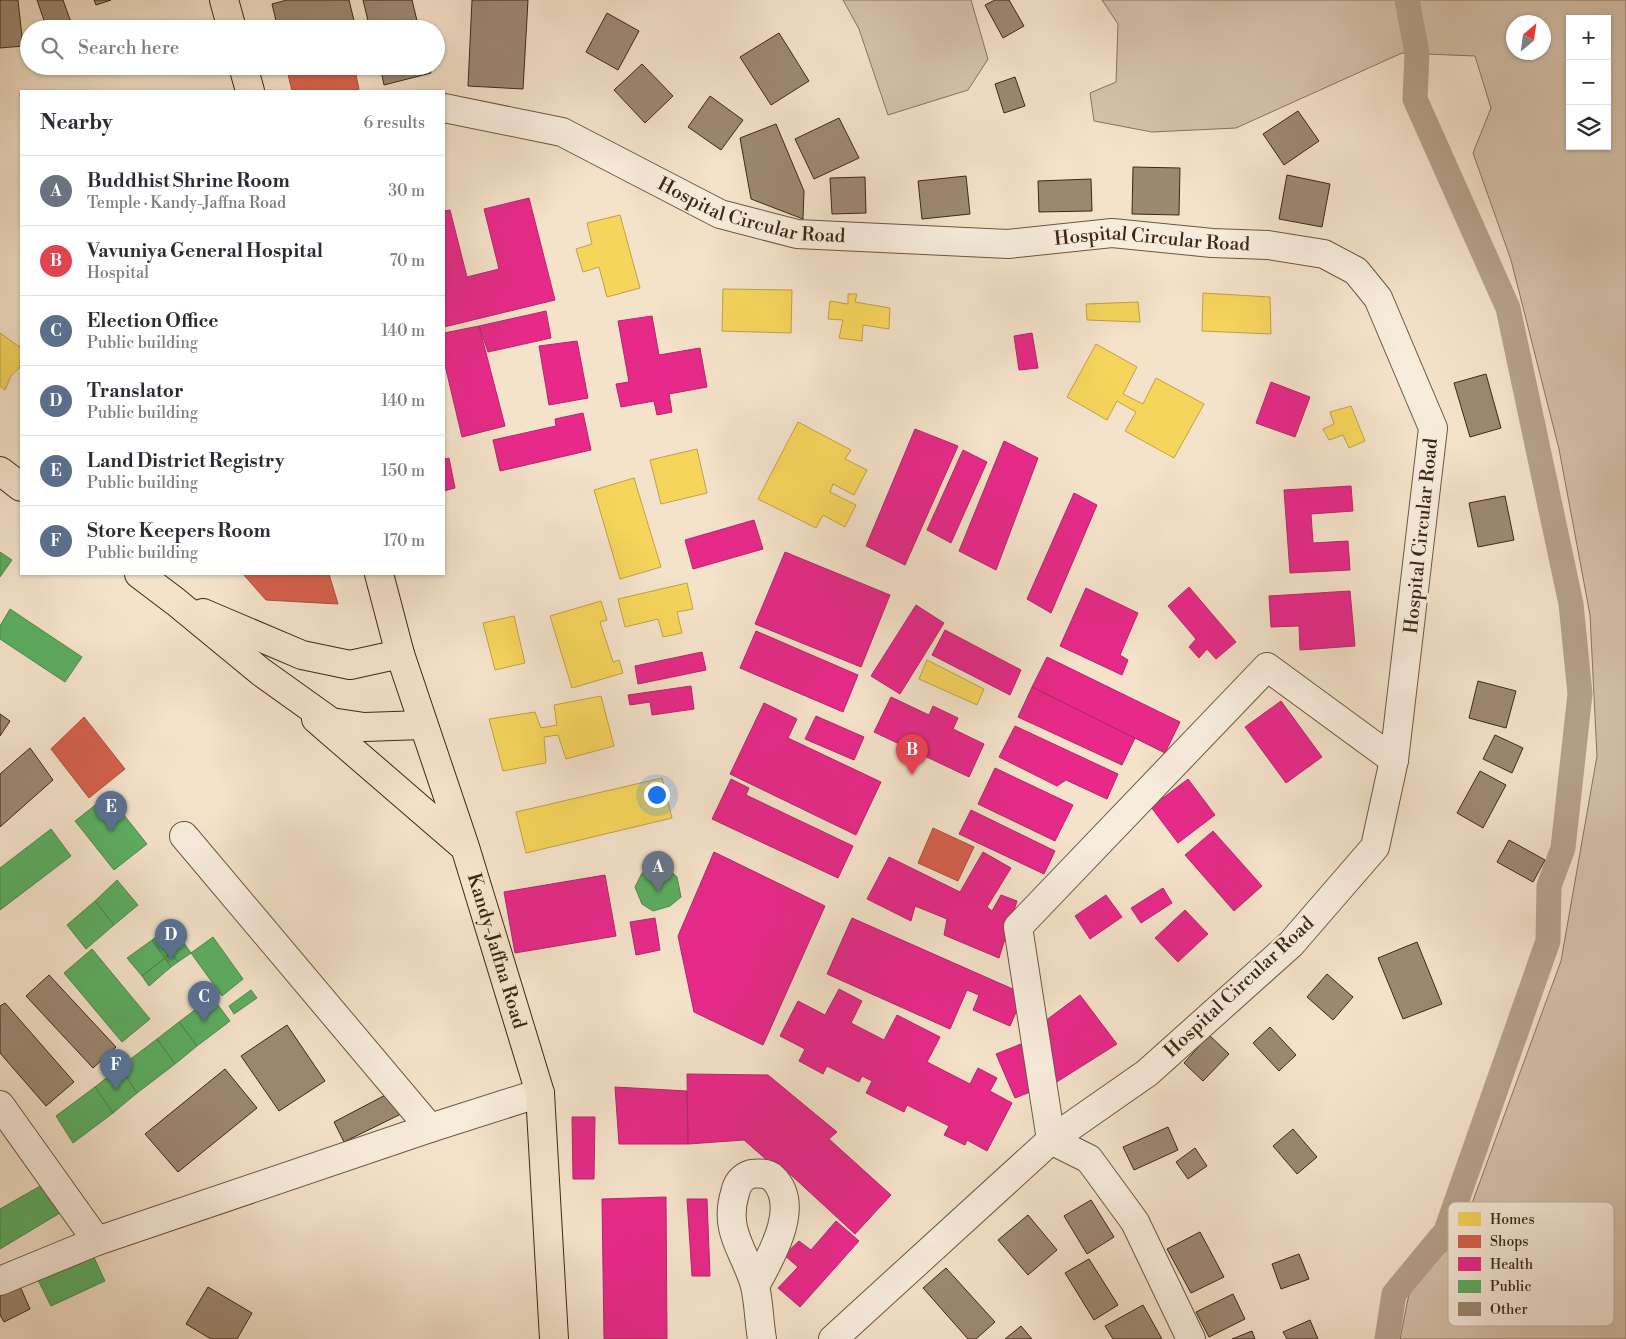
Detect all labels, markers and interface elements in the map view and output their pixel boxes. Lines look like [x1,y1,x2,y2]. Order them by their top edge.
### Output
north arrow [1506,15,1551,60]
map controls [1566,15,1611,150]
button: + [1566,15,1611,60]
search box [20,20,445,75]
icon: search [38,34,66,62]
text: Search here [78,36,179,60]
button: − [1566,60,1611,105]
button: layers [1566,105,1611,150]
text: Nearby [40,110,113,136]
text: 6 results [364,113,425,133]
text: Buddhist Shrine Room [87,169,290,193]
street label: Hospital Circular Road [653,172,846,248]
text: A [50,181,62,201]
text: 30 m [388,181,425,201]
text: Temple · Kandy-Jaffna Road [87,193,286,213]
street label: Hospital Circular Road [1053,221,1251,256]
text: Vavuniya General Hospital [87,239,323,263]
text: B [50,251,62,271]
text: 70 m [389,251,425,271]
text: Hospital [87,263,149,283]
text: Election Office [87,309,219,333]
text: C [50,321,62,341]
text: 140 m [381,321,425,341]
text: Public building [87,333,198,353]
text: Translator [87,379,184,403]
text: D [50,391,62,411]
text: 140 m [381,391,425,411]
text: Public building [87,403,198,423]
street label: Hospital Circular Road [1399,437,1443,635]
text: Land District Registry [87,449,284,473]
text: E [50,461,62,481]
text: 150 m [381,461,425,481]
text: Public building [87,473,198,493]
text: Store Keepers Room [87,519,271,543]
text: F [50,531,62,551]
text: 170 m [383,531,425,551]
text: Public building [87,543,198,563]
pin: B [896,734,928,775]
your location [644,782,670,808]
pin: E [95,791,127,832]
pin: A [642,851,674,892]
street label: Kandy-Jaffna Road [462,870,532,1032]
street label: Hospital Circular Road [1159,911,1319,1063]
pin: D [155,919,187,960]
pin: C [188,981,220,1022]
pin: F [100,1049,132,1090]
legend [1448,1202,1614,1326]
text: Homes [1490,1211,1535,1229]
text: Shops [1490,1233,1528,1251]
text: Health [1490,1256,1534,1274]
text: Public [1490,1278,1531,1296]
text: Other [1490,1301,1528,1319]

